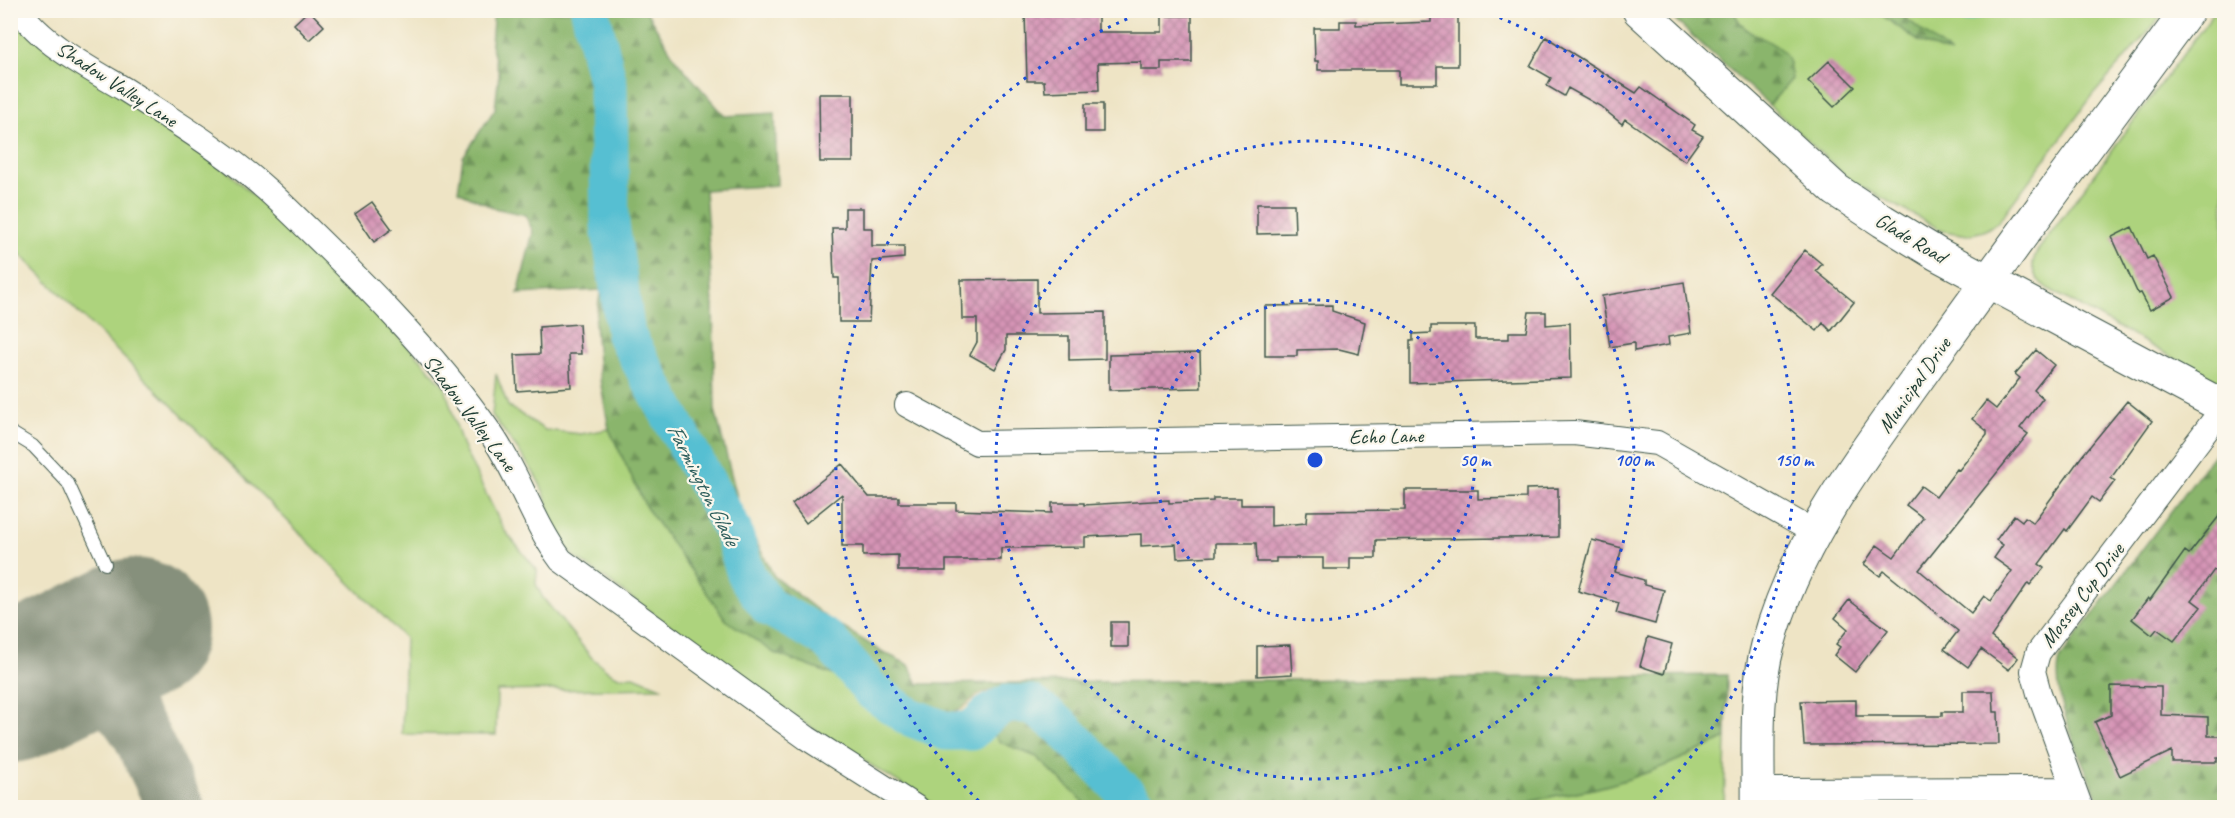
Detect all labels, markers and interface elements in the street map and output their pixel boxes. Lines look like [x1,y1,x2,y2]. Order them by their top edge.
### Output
street label: Shadow Valley Lane [52,35,183,133]
street label: Glade Road [1871,207,1954,271]
street label: Municipal Drive [1872,331,1957,438]
street label: Shadow Valley Lane [418,350,523,477]
water label: Farmington Glade [661,419,747,553]
street label: Echo Lane [1349,422,1425,450]
text: 50 m [1460,449,1492,471]
text: 100 m [1615,449,1655,471]
text: 150 m [1775,449,1815,471]
centre of rings [1305,450,1325,470]
street label: Mossey Cup Drive [2034,537,2130,652]

